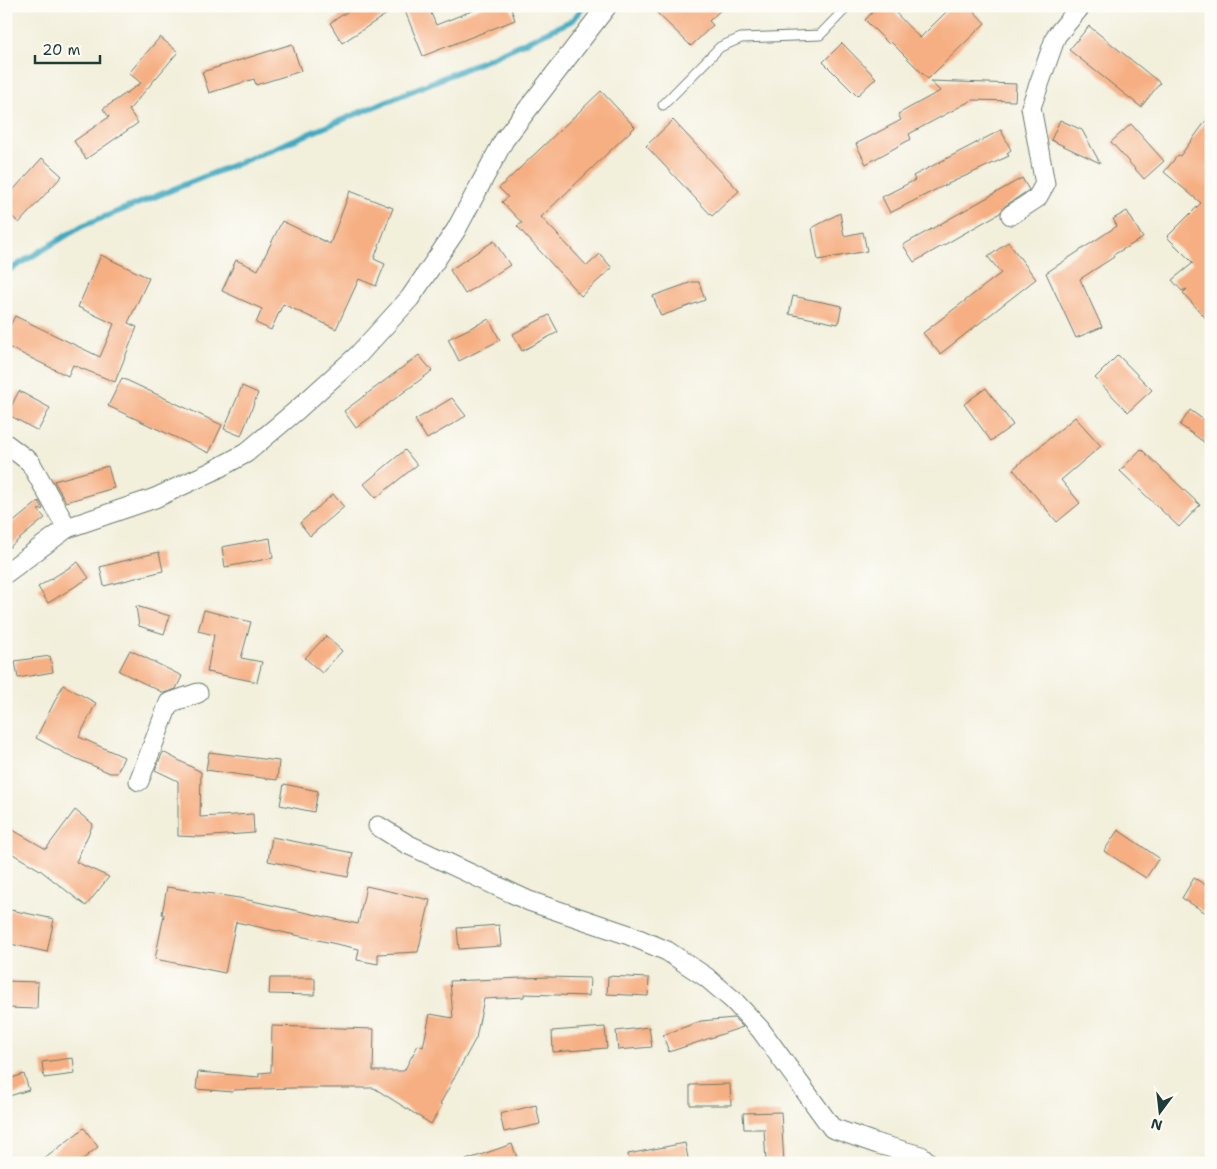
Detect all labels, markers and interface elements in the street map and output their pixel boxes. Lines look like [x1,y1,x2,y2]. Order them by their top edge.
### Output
scale bar [35,32,100,64]
text: 20 m [42,40,81,60]
north arrow [1134,1086,1184,1136]
text: N [1149,1114,1164,1135]

